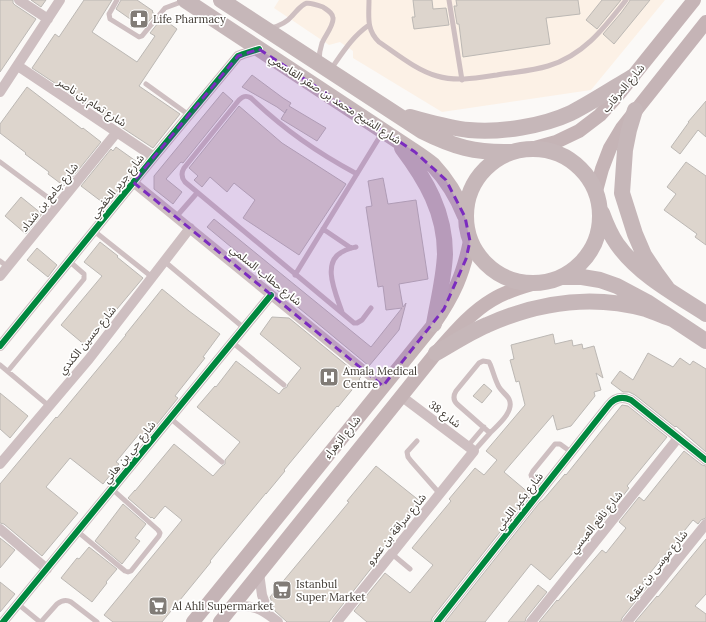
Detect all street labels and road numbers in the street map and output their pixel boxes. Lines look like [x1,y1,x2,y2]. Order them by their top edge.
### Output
street label: شارع الشيخ محمد بن صقر القاسمي [265,51,404,149]
street label: شارع المرقاب [599,61,648,116]
street label: شارع تمام بن ناصر [53,74,130,131]
street label: شارع جرير الخفجي [87,151,149,222]
street label: شارع جامع بن شداد [17,159,82,235]
street label: شارع حطاب السلمي [226,242,305,310]
street label: شارع حسين الكندي [55,303,121,379]
street label: شارع 38 [426,397,464,432]
street label: شارع الزهراء [320,412,365,462]
street label: شارع حي بن هاني [100,418,161,488]
street label: شارع بكير الليثي [492,469,548,534]
street label: شارع نافع العبسي [566,488,628,558]
street label: شارع سراقة بن عمرو [363,490,430,568]
street label: شارع موسى بن عقبة [624,527,691,606]

